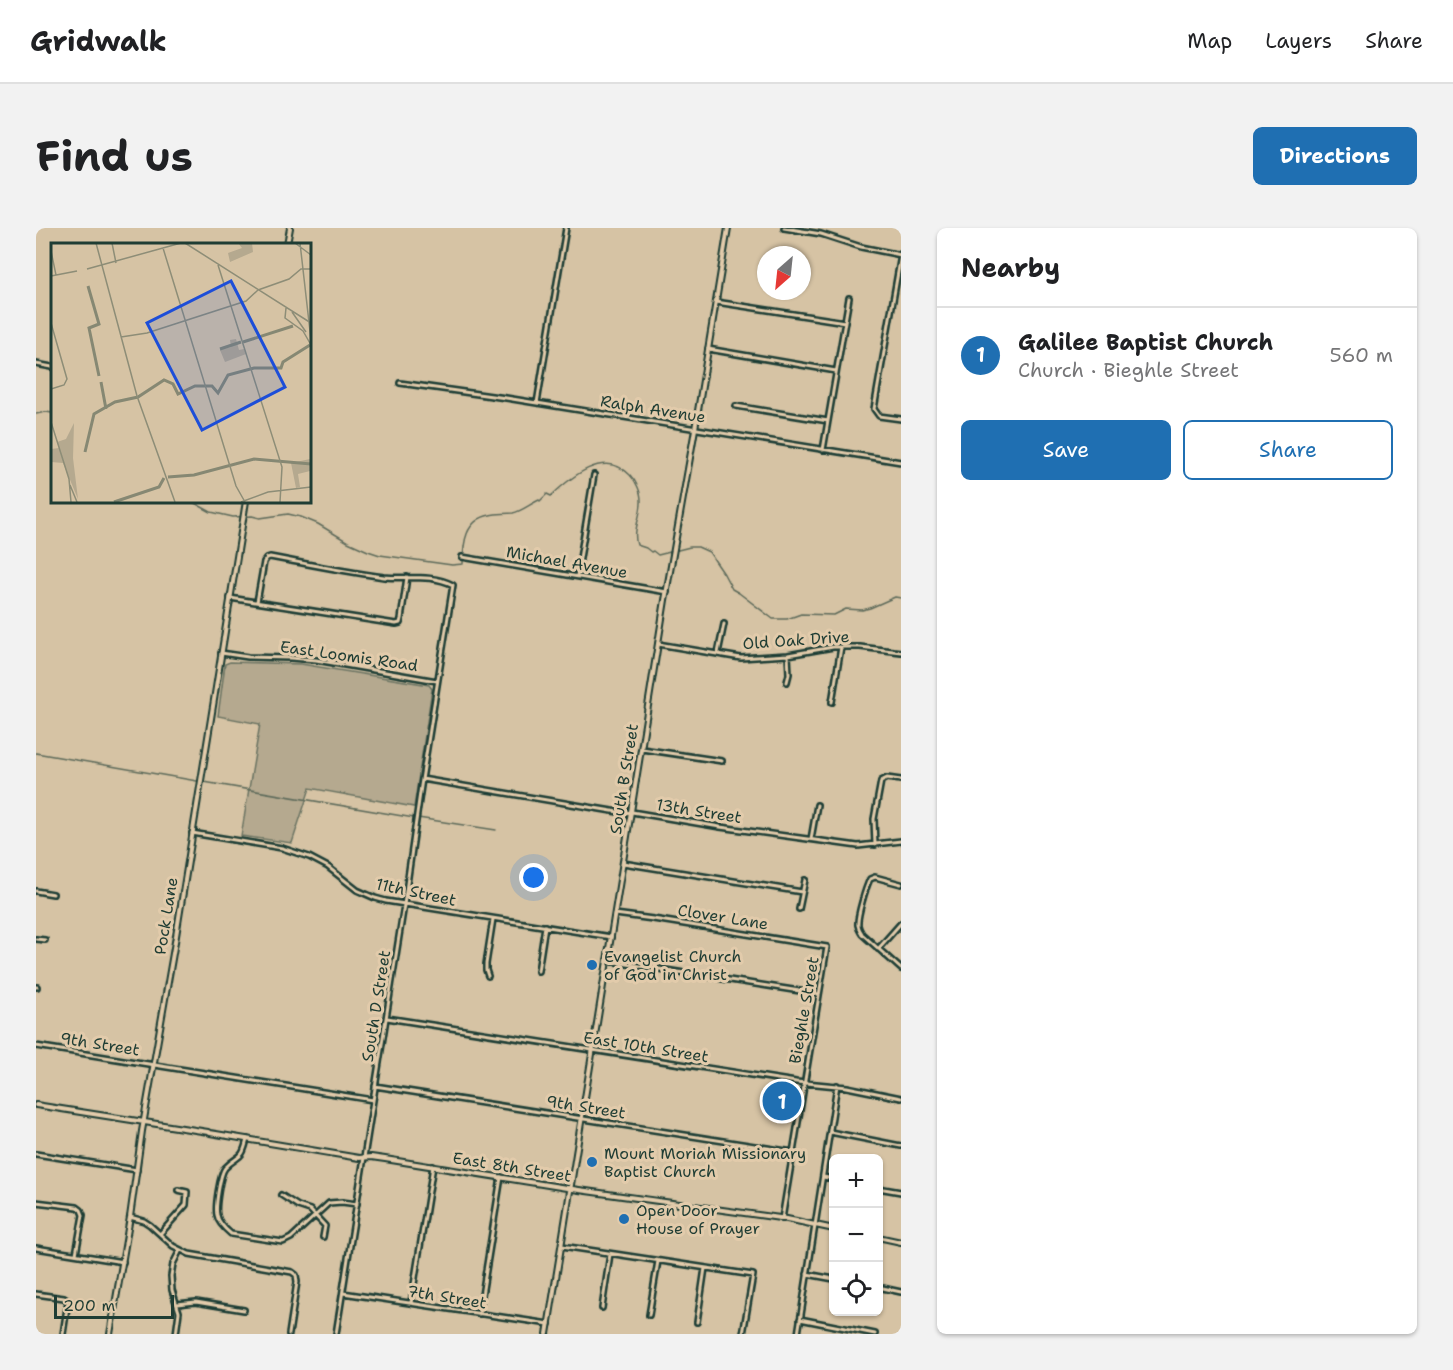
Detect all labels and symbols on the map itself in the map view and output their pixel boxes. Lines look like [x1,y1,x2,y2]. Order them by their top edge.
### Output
inset map [51,243,310,502]
north arrow [757,246,811,300]
street label: Ralph Avenue [599,390,707,428]
street label: Michael Avenue [505,541,629,583]
street label: Old Oak Drive [742,626,850,654]
street label: East Loomis Road [279,636,419,676]
street label: South B Street [605,722,643,836]
street label: 13th Street [655,794,743,828]
your location [519,863,548,892]
street label: 11th Street [374,873,458,911]
street label: Pock Lane [150,876,182,956]
street label: Clover Lane [676,899,770,935]
place label: Evangelist Church of God in Christ [604,946,742,985]
street label: South D Street [357,949,395,1063]
street label: Bieghle Street [784,955,824,1065]
marker: Evangelist Church of God in Christ [585,958,599,972]
street label: 9th Street [59,1027,141,1061]
street label: East 10th Street [582,1027,710,1067]
pin: 1 [762,1078,802,1124]
street label: 9th Street [545,1090,627,1124]
place label: Mount Moriah Missionary Baptist Church [604,1143,806,1182]
street label: East 8th Street [451,1147,573,1187]
marker: Mount Moriah Missionary Baptist Church [585,1155,599,1169]
place label: Open Door House of Prayer [636,1200,760,1239]
marker: Open Door House of Prayer [617,1212,631,1226]
street label: 7th Street [406,1280,488,1314]
scale bar [54,1292,174,1320]

